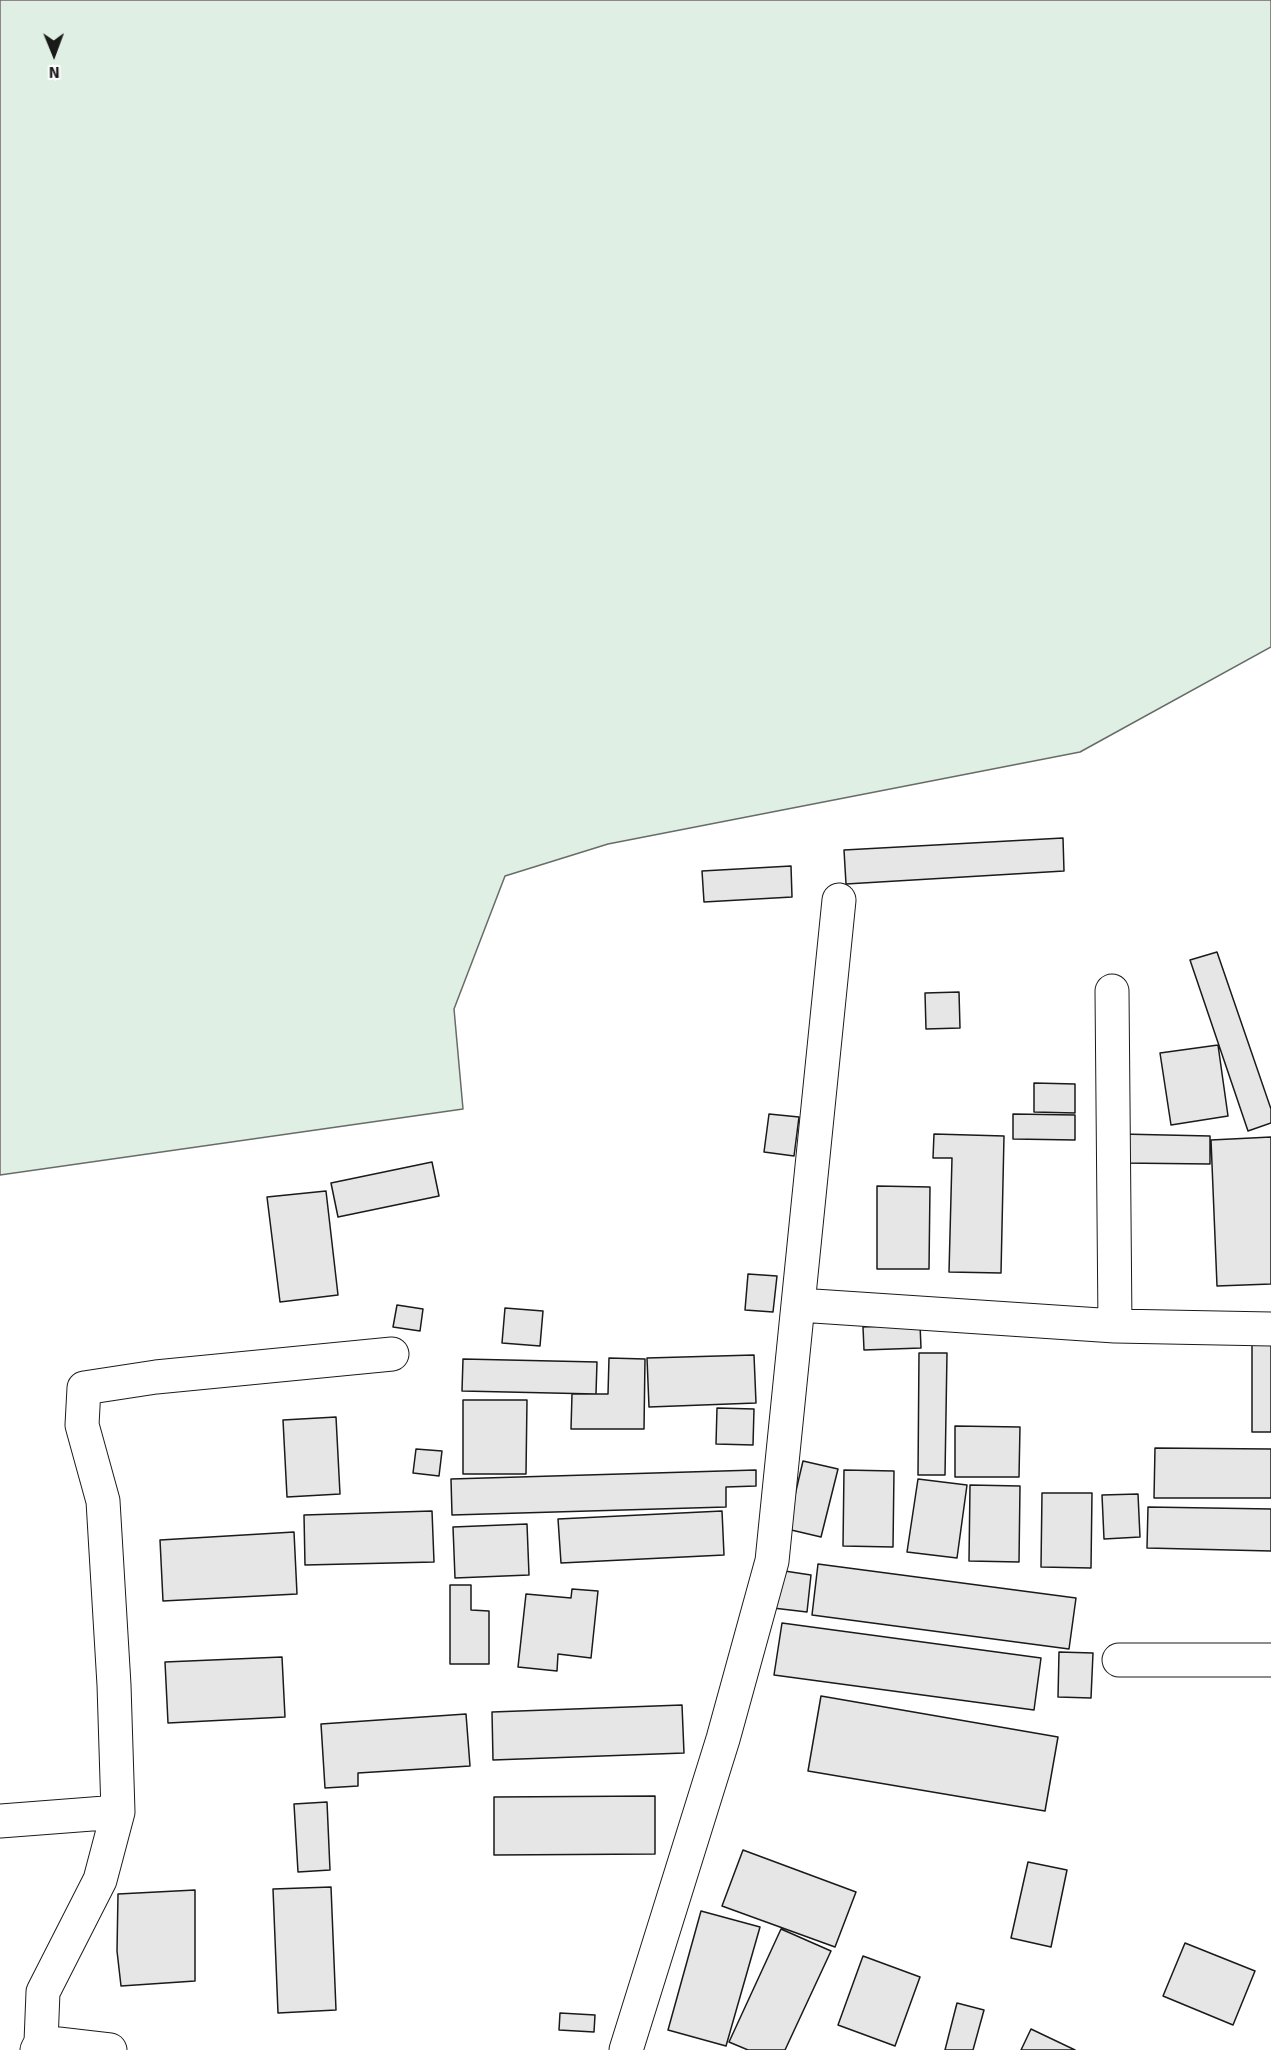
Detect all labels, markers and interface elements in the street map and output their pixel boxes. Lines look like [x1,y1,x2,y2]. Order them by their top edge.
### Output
north arrow [24,24,84,84]
text: N [49,62,60,82]

